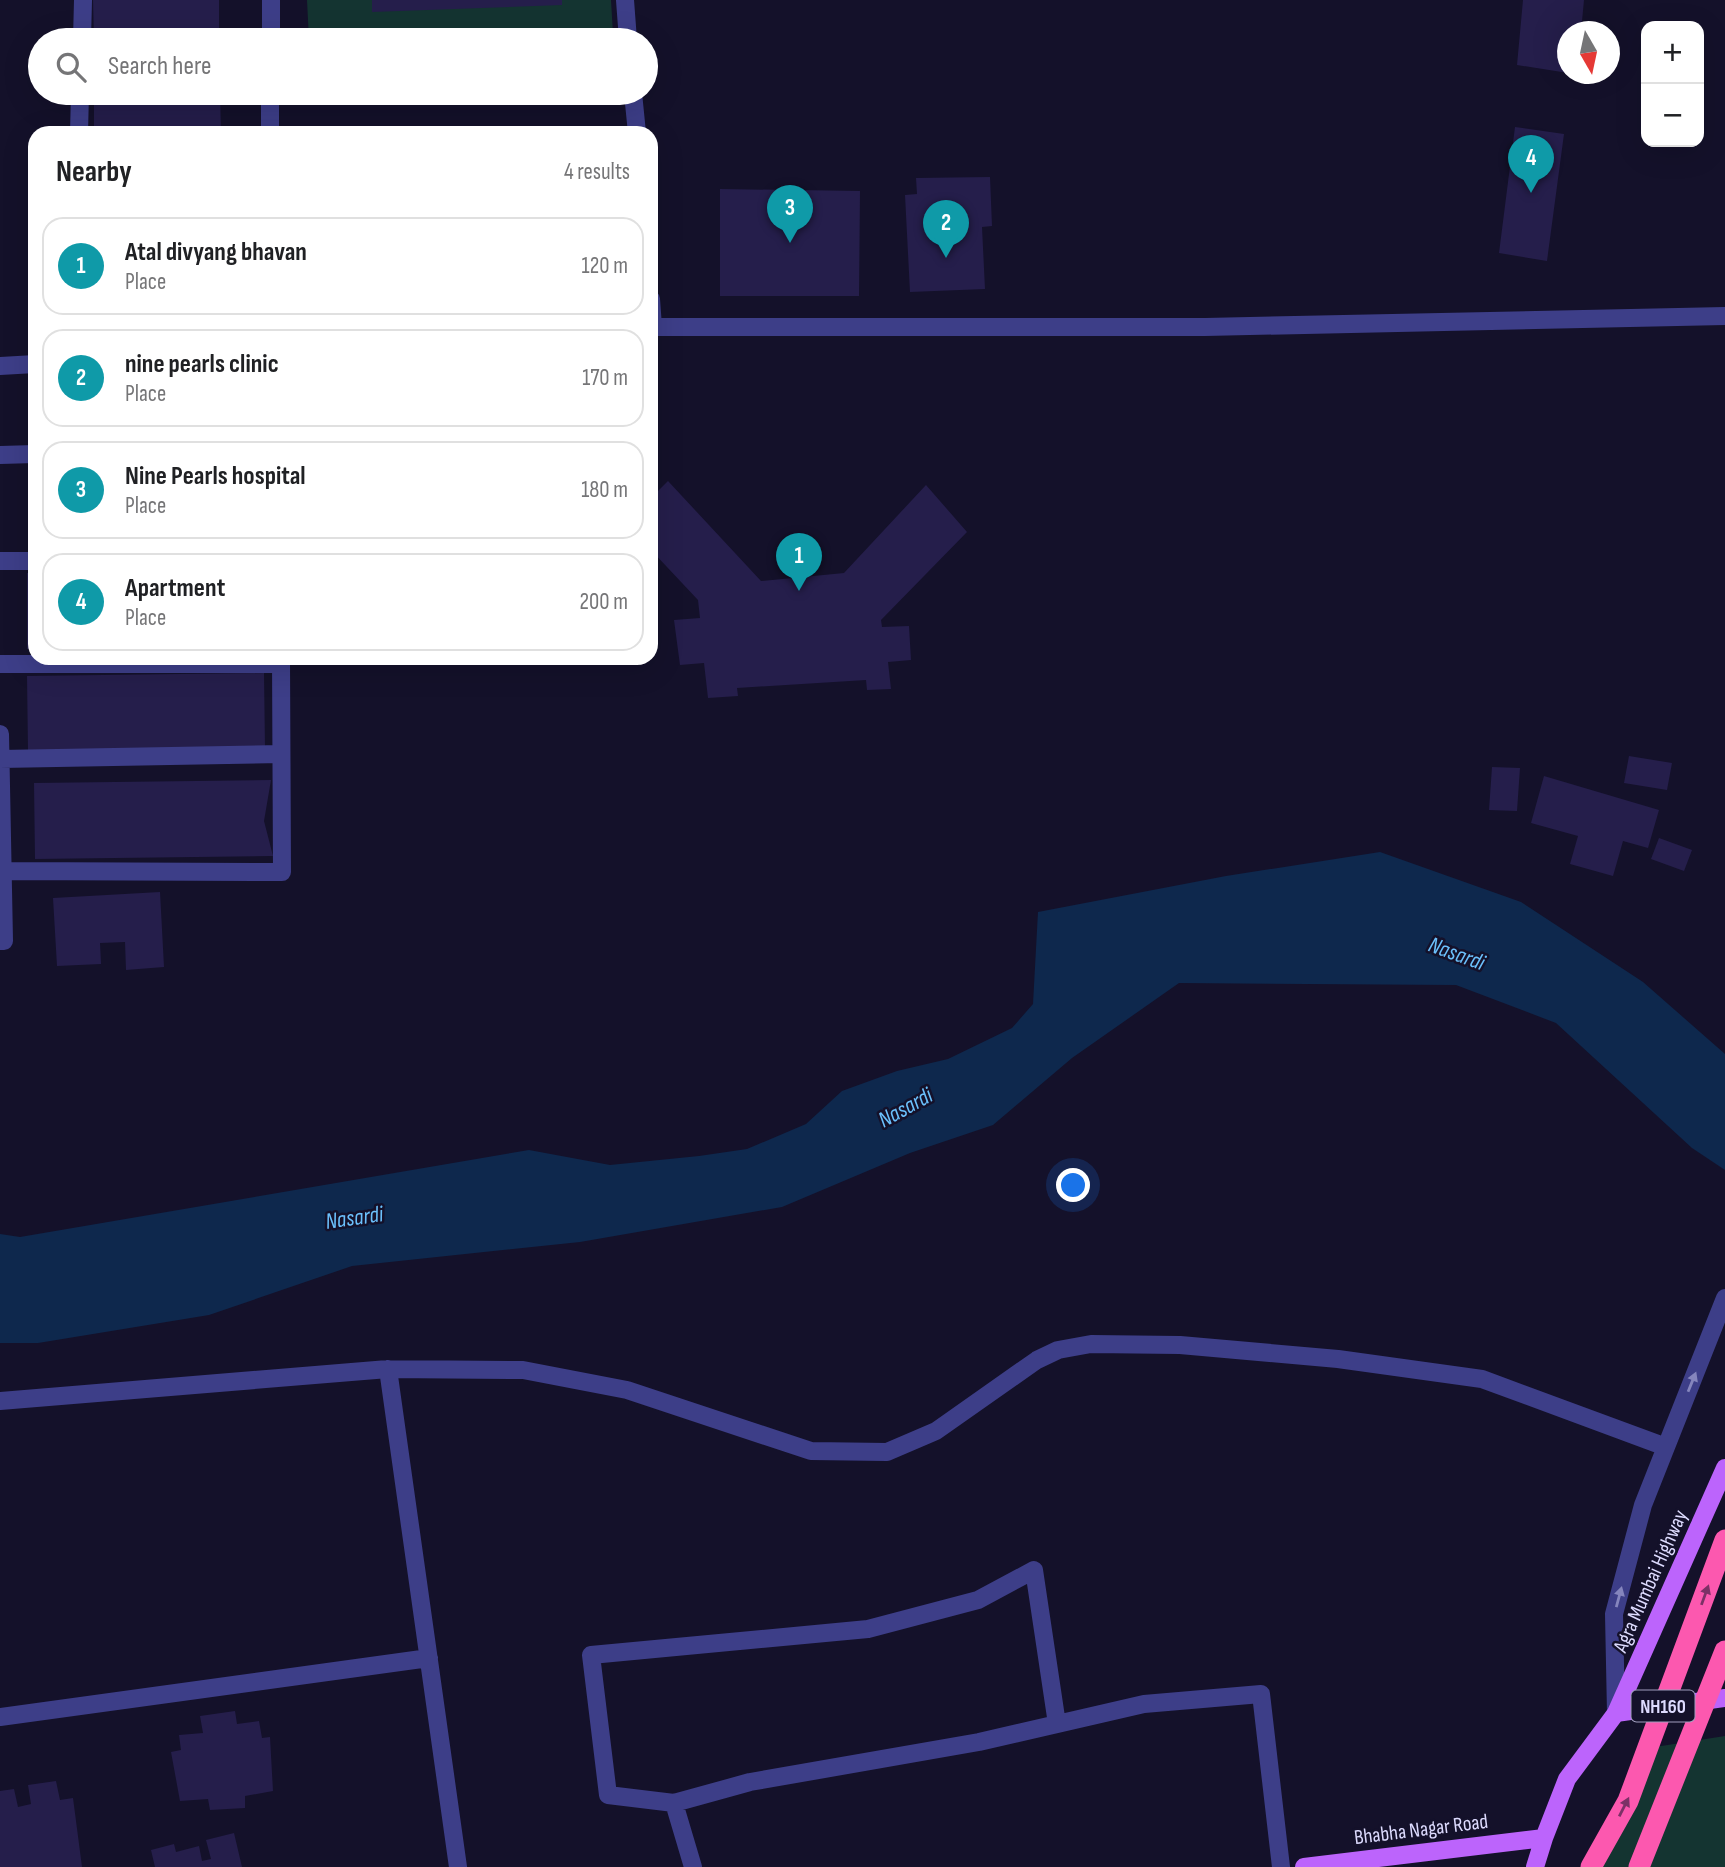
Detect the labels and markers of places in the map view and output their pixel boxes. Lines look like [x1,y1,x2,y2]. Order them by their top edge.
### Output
pin: 4 [1508,135,1554,193]
pin: 3 [767,185,813,243]
pin: 2 [923,200,969,258]
pin: 1 [776,533,822,591]

